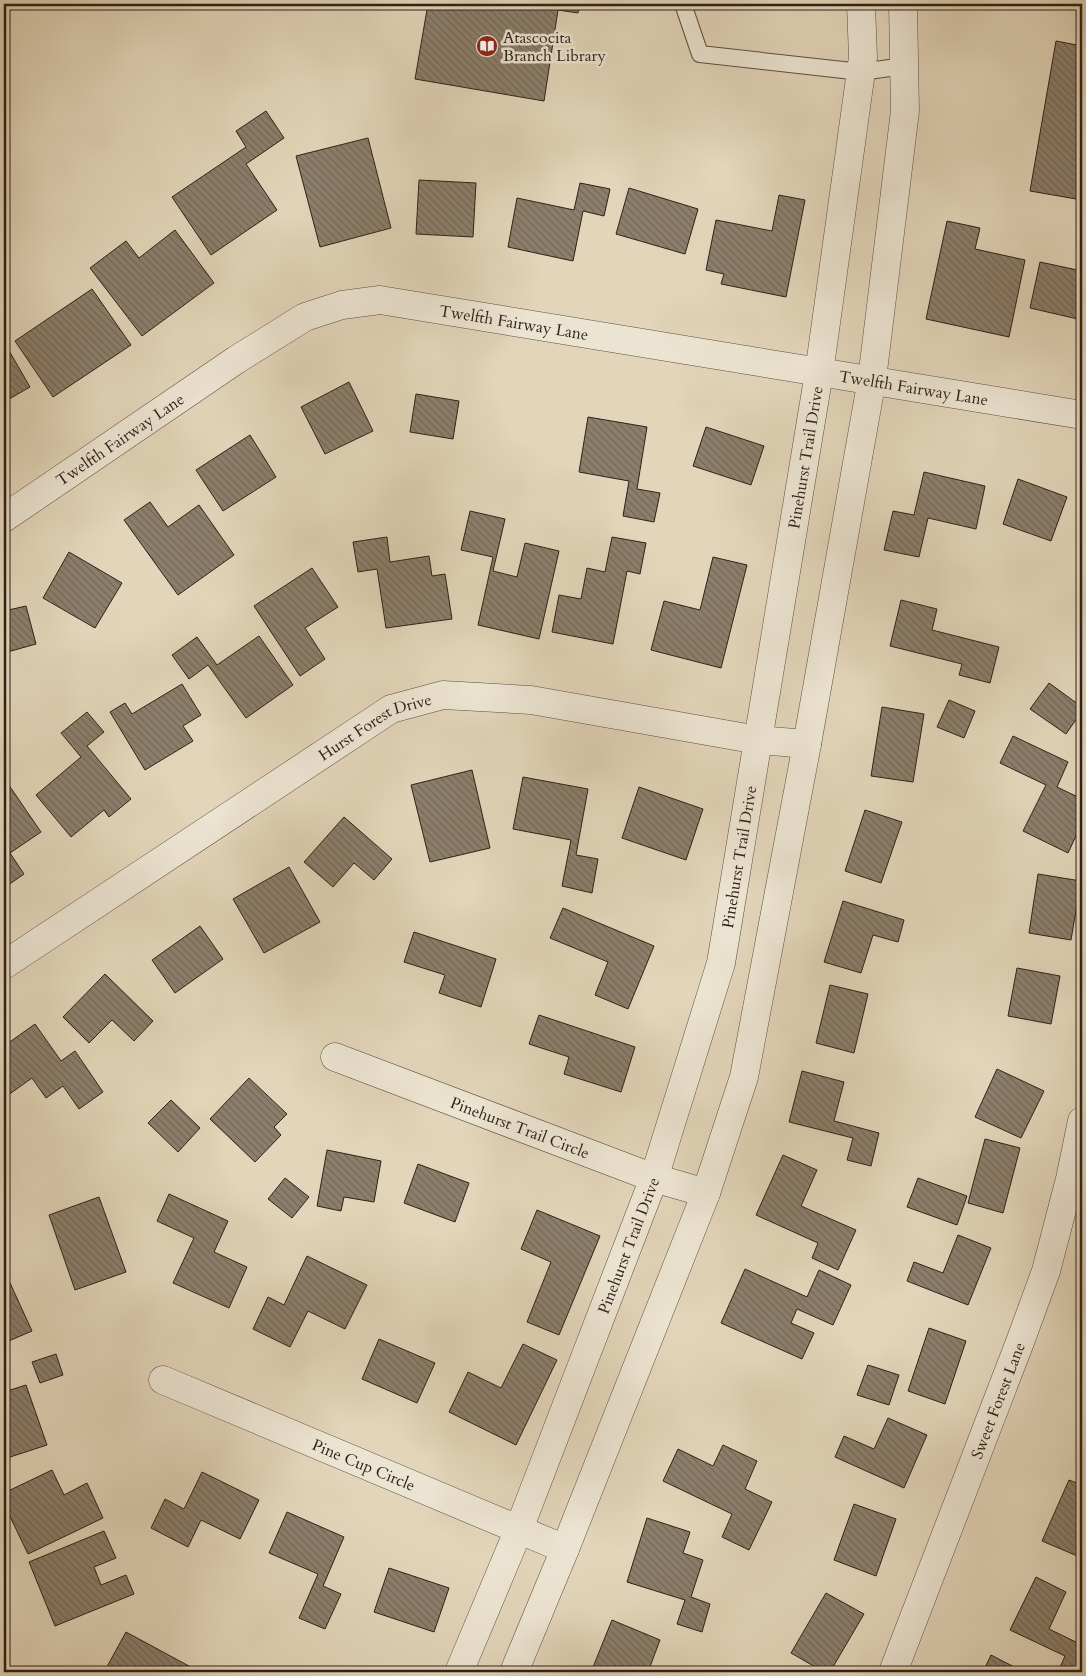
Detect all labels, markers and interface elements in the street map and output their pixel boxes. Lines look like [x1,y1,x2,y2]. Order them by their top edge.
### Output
place label: Atascocita Branch Library [503,27,606,67]
library icon: Atascocita Branch Library [475,34,499,58]
street label: Twelfth Fairway Lane [438,300,590,346]
street label: Twelfth Fairway Lane [837,365,990,411]
street label: Pinehurst Trail Drive [783,384,829,531]
street label: Twelfth Fairway Lane [52,388,189,492]
street label: Hurst Forest Drive [314,689,434,766]
street label: Pinehurst Trail Drive [717,784,762,930]
street label: Pinehurst Trail Circle [447,1092,592,1165]
street label: Pinehurst Trail Drive [593,1174,665,1317]
street label: Sweet Forest Lane [966,1339,1031,1462]
street label: Pine Cup Circle [309,1434,418,1497]

